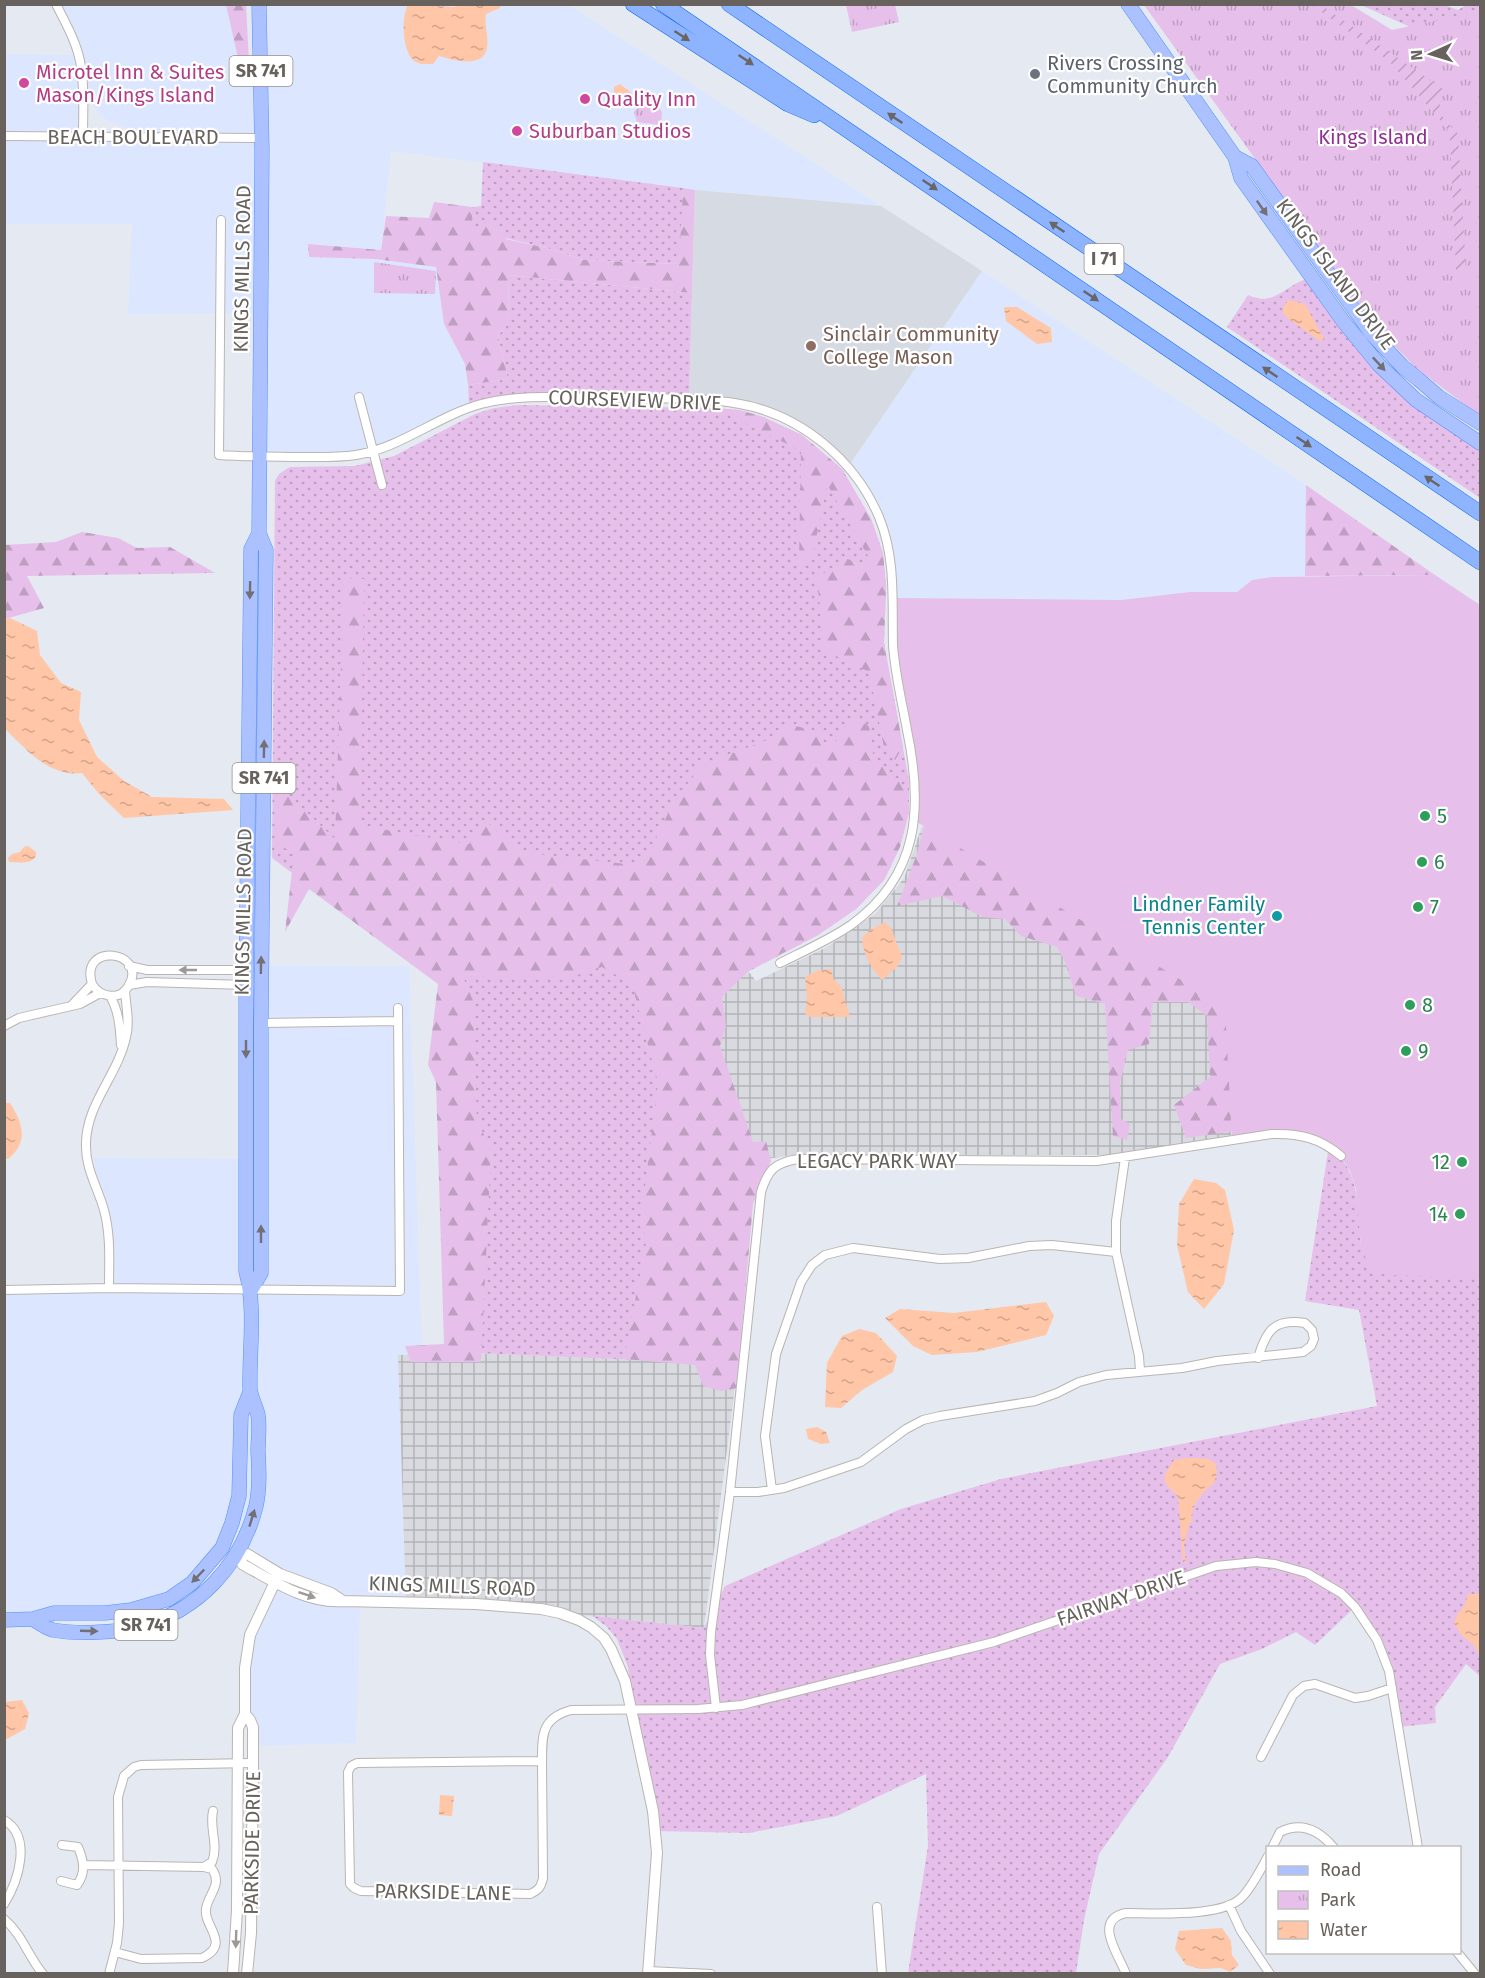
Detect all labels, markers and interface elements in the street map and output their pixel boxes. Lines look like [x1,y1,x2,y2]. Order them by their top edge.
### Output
north arrow [1401,24,1461,84]
one-way arrow [674,30,690,41]
text: N [1407,49,1426,61]
place label: Rivers Crossing Community Church [1047,51,1218,98]
one-way arrow [738,55,755,66]
road number: SR 741 [230,56,292,86]
place label: Microtel Inn & Suites Mason/Kings Island [36,60,224,107]
marker: Rivers Crossing Community Church [1028,67,1042,81]
marker: Microtel Inn & Suites Mason/Kings Island [17,76,31,90]
place label: Quality Inn [597,87,696,111]
marker: Quality Inn [578,92,592,106]
one-way arrow [887,112,904,123]
place label: Suburban Studios [529,119,691,143]
marker: Suburban Studios [510,124,524,138]
street label: BEACH BOULEVARD [47,125,219,149]
park label: Kings Island [1318,125,1428,149]
one-way arrow [922,180,938,191]
street label: KINGS MILLS ROAD [229,185,255,353]
street label: KINGS ISLAND DRIVE [1271,194,1401,354]
one-way arrow [1256,200,1268,216]
one-way arrow [1049,221,1065,233]
road number: I 71 [1084,244,1124,274]
one-way arrow [1083,290,1099,301]
place label: Sinclair Community College Mason [823,322,999,369]
marker: Sinclair Community College Mason [804,339,818,353]
one-way arrow [1372,356,1385,371]
one-way arrow [1263,366,1279,378]
street label: COURSEVIEW DRIVE [548,385,722,415]
one-way arrow [1295,436,1311,448]
one-way arrow [1424,476,1440,487]
one-way arrow [246,580,255,599]
one-way arrow [259,739,269,758]
road number: SR 741 [232,763,296,793]
place label: 5 [1437,804,1447,828]
marker: 5 [1418,809,1432,823]
street label: KINGS MILLS ROAD [230,828,256,996]
place label: 6 [1434,850,1445,874]
marker: 6 [1415,855,1429,869]
place label: Lindner Family Tennis Center [1132,892,1265,939]
place label: 7 [1430,895,1439,919]
marker: 7 [1411,900,1425,914]
marker: Lindner Family Tennis Center [1270,909,1284,923]
one-way arrow [257,955,266,974]
one-way arrow [179,965,198,975]
place label: 8 [1422,993,1433,1017]
marker: 8 [1403,998,1417,1012]
place label: 9 [1418,1039,1429,1063]
one-way arrow [241,1040,251,1059]
marker: 9 [1399,1044,1413,1058]
street label: LEGACY PARK WAY [797,1149,957,1173]
place label: 12 [1431,1150,1450,1174]
marker: 12 [1455,1155,1469,1169]
place label: 14 [1429,1202,1448,1226]
marker: 14 [1453,1207,1467,1221]
one-way arrow [256,1225,266,1244]
one-way arrow [248,1509,257,1527]
street label: FAIRWAY DRIVE [1054,1565,1188,1631]
one-way arrow [191,1568,205,1583]
street label: KINGS MILLS ROAD [368,1571,536,1601]
one-way arrow [298,1591,316,1601]
road number: SR 741 [114,1610,178,1640]
one-way arrow [79,1627,98,1636]
street label: PARKSIDE DRIVE [239,1771,265,1915]
legend [1266,1846,1461,1954]
text: Road [1320,1859,1362,1881]
street label: PARKSIDE LANE [374,1879,512,1905]
text: Park [1320,1889,1356,1911]
text: Water [1320,1919,1367,1941]
one-way arrow [232,1929,241,1948]

